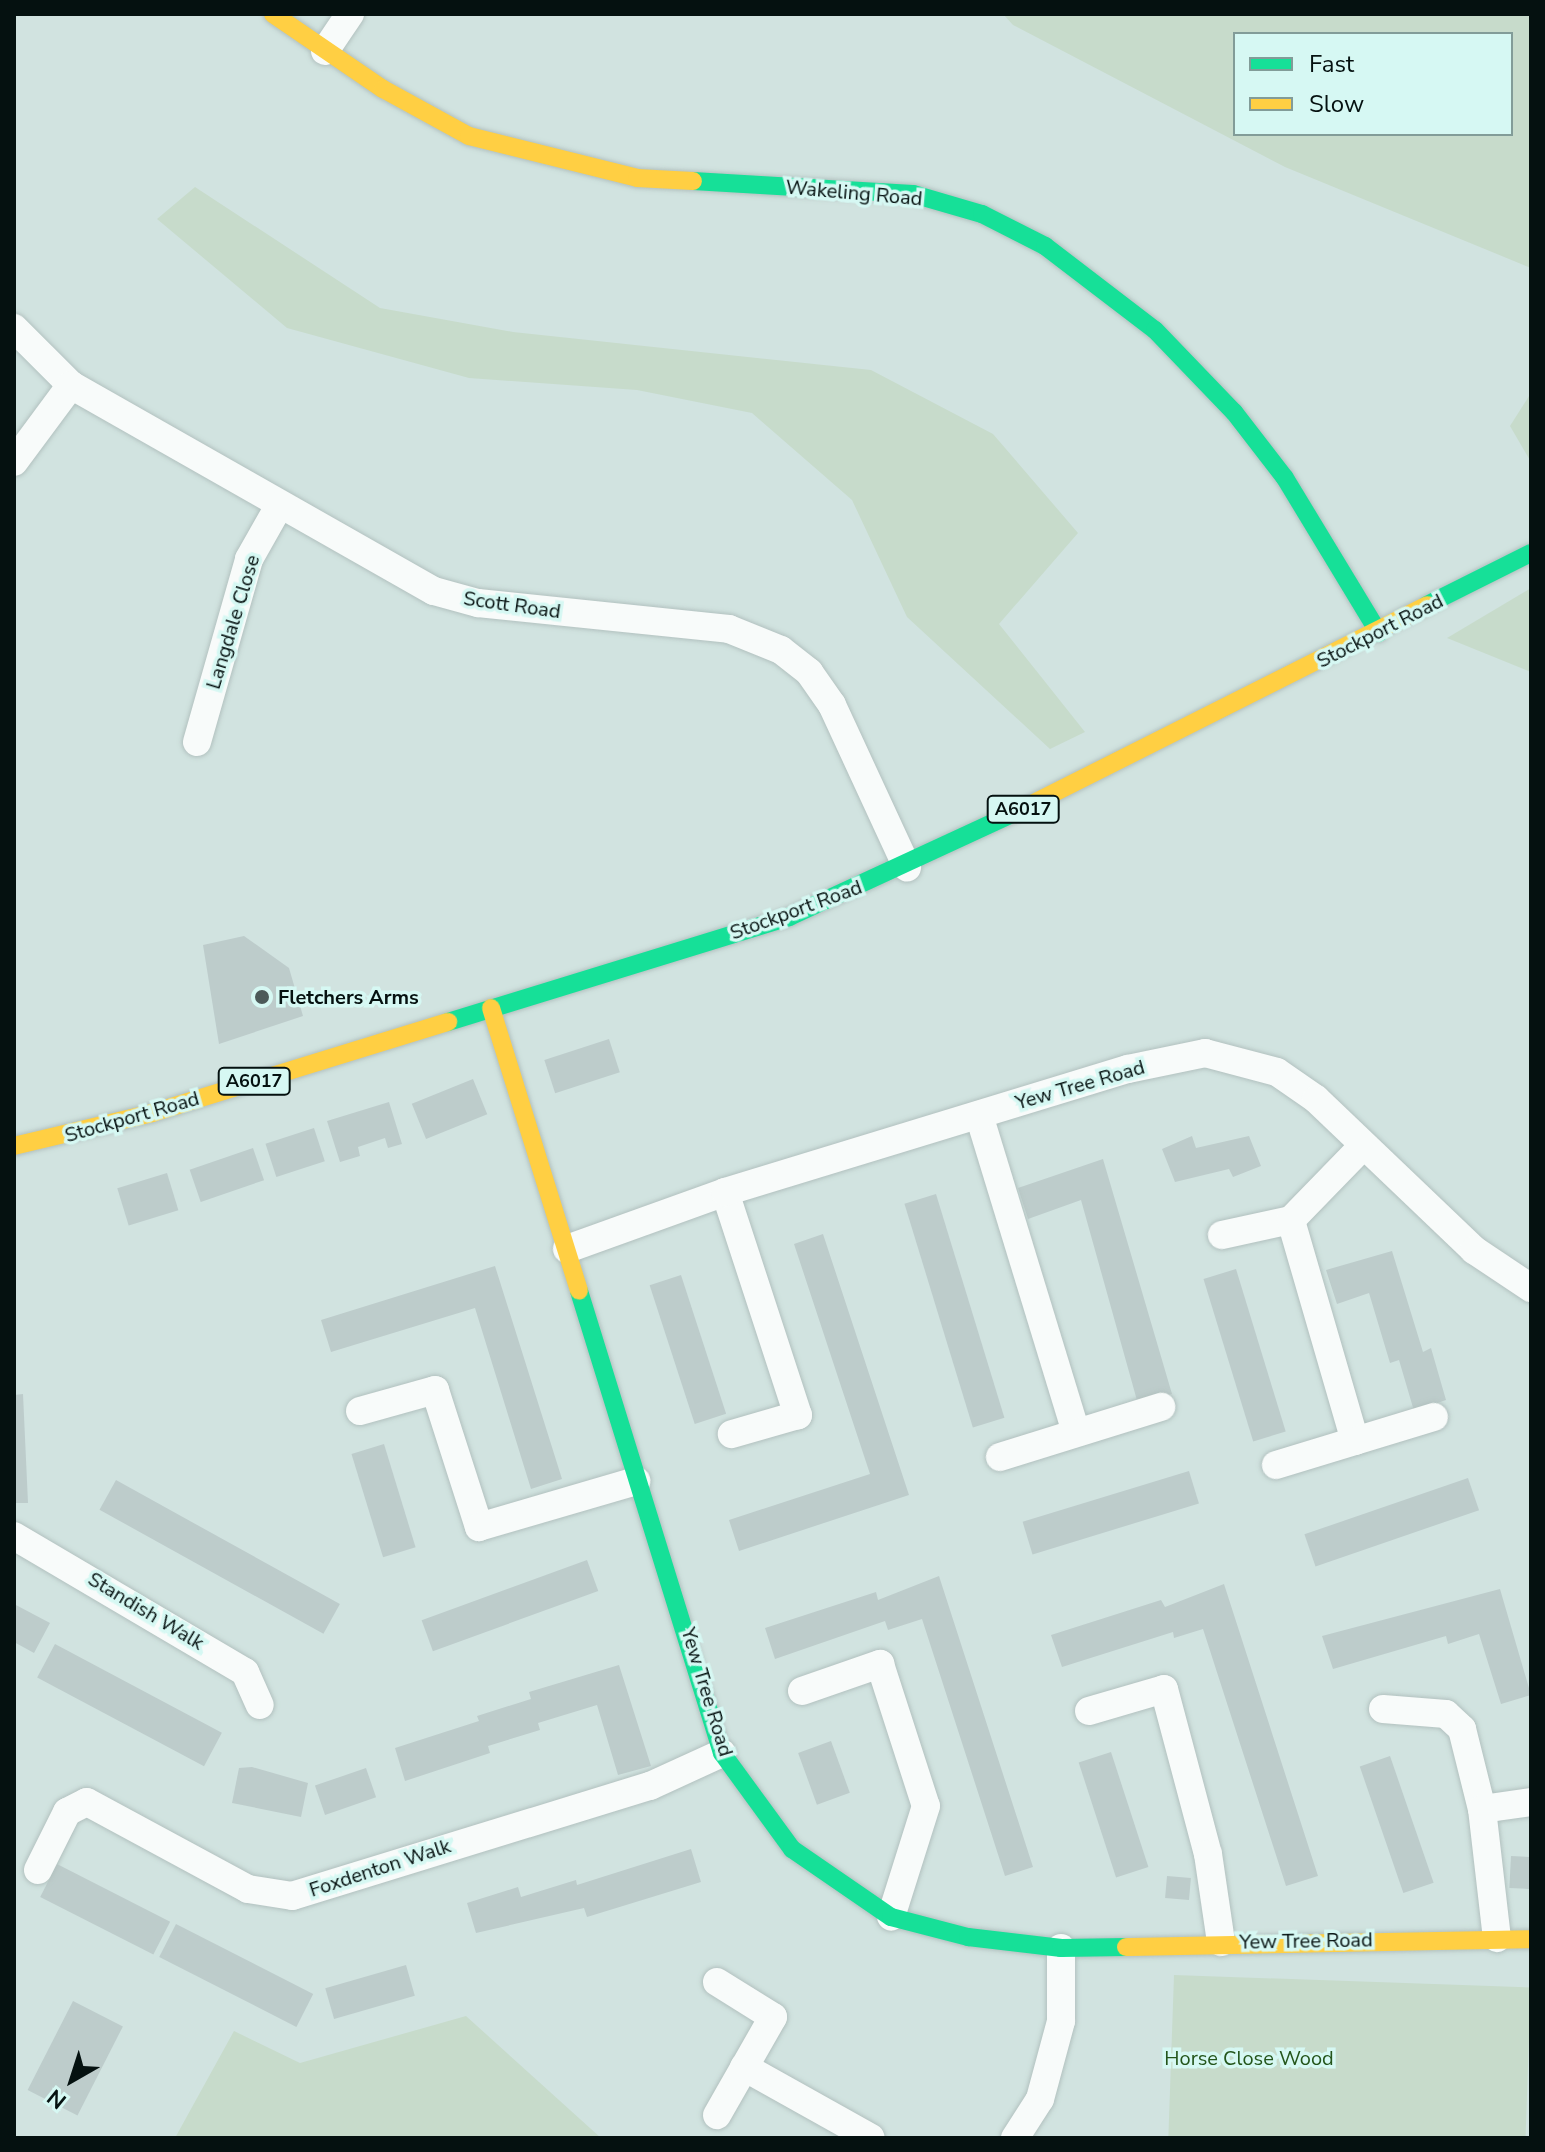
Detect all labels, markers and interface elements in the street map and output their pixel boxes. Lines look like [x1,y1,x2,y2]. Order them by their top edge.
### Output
legend [1233,32,1513,136]
text: Fast [1309,48,1354,80]
text: Slow [1309,88,1364,120]
street label: Wakeling Road [785,175,923,211]
street label: Langdale Close [201,552,265,692]
street label: Scott Road [462,586,562,624]
street label: Stockport Road [1313,589,1447,673]
road number: A6017 [985,795,1061,823]
street label: Stockport Road [727,875,865,945]
place label: Fletchers Arms [278,985,419,1009]
marker: Fletchers Arms [253,988,271,1006]
street label: Yew Tree Road [1013,1055,1147,1115]
road number: A6017 [216,1067,292,1095]
street label: Stockport Road [62,1086,202,1148]
street label: Standish Walk [84,1567,208,1655]
street label: Yew Tree Road [676,1625,738,1759]
street label: Foxdenton Walk [306,1834,454,1902]
street label: Yew Tree Road [1239,1928,1373,1954]
north arrow [32,2040,112,2120]
park label: Horse Close Wood [1164,2046,1334,2070]
text: N [41,2082,73,2115]

